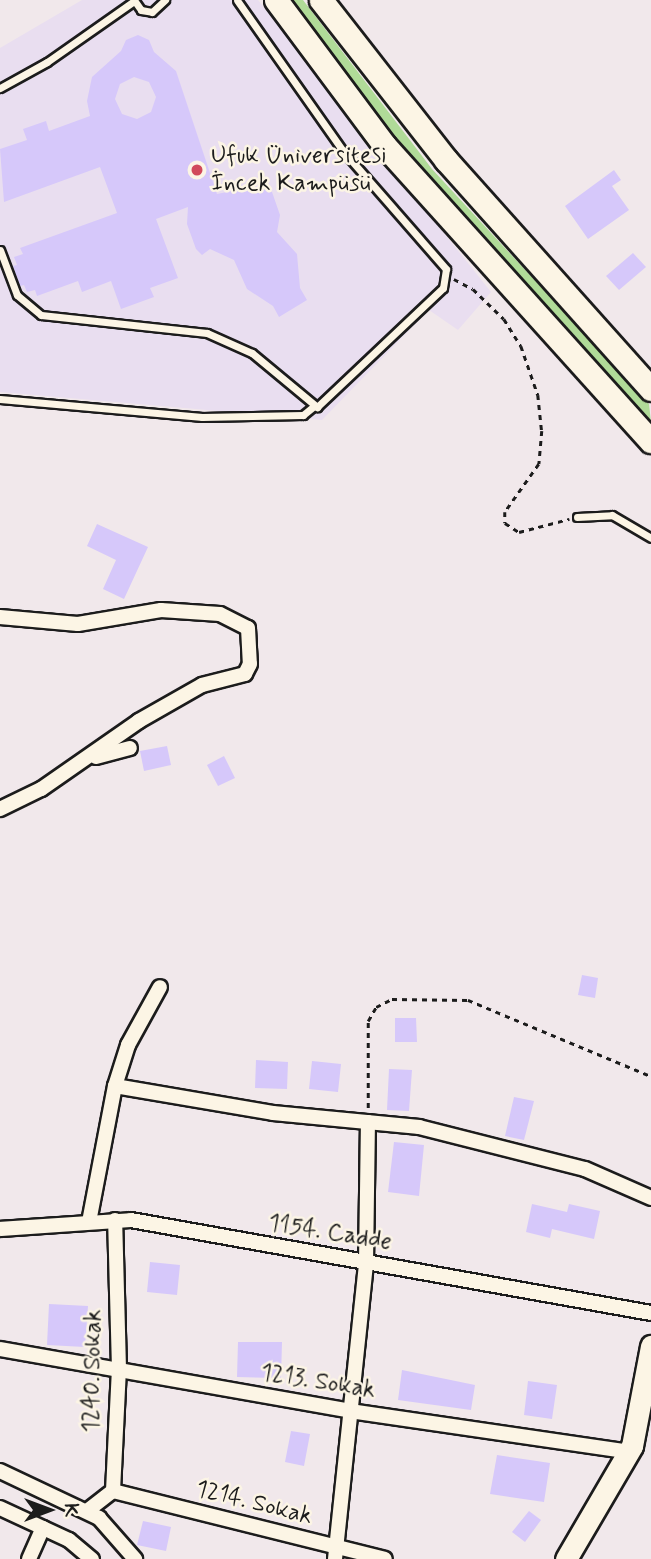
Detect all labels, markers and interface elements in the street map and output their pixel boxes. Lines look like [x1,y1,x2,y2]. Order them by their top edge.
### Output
place label: Ufuk Üniversitesi İncek Kampüsü [211,142,387,198]
marker: Ufuk Üniversitesi İncek Kampüsü [189,162,205,178]
street label: 1154. Cadde [266,1209,394,1257]
street label: 1240. Sokak [78,1309,108,1433]
street label: 1213. Sokak [259,1359,377,1405]
north arrow [14,1475,84,1545]
street label: 1214. Sokak [193,1475,315,1531]
text: K [58,1503,83,1517]

